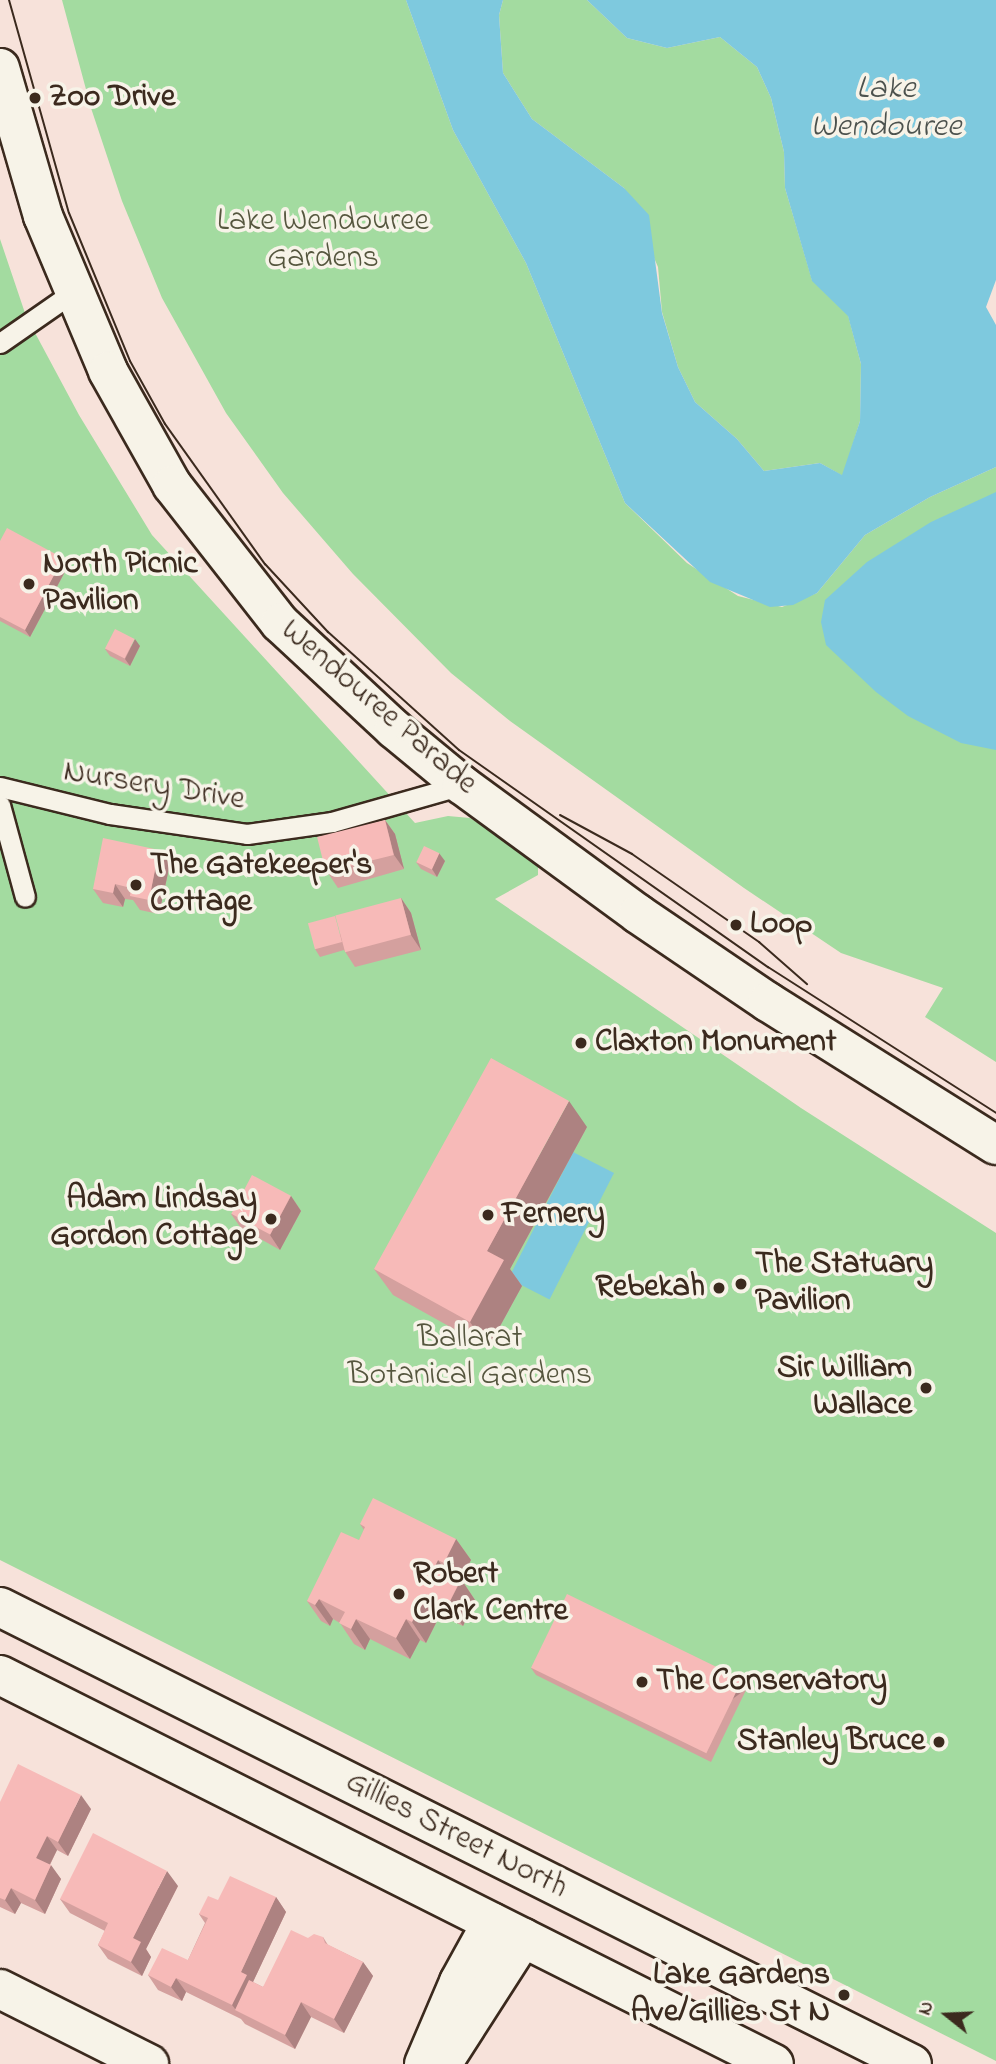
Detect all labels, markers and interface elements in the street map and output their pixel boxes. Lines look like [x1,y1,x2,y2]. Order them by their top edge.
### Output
water label: Lake Wendouree [811,70,961,148]
place label: Zoo Drive [49,79,175,117]
marker: Zoo Drive [27,90,43,106]
park label: Lake Wendouree Gardens [217,204,429,279]
place label: North Picnic Pavilion [43,547,197,622]
marker: North Picnic Pavilion [21,576,37,592]
street label: Wendouree Parade [272,612,484,804]
street label: Nursery Drive [61,754,247,820]
place label: The Gatekeeper's Cottage [150,848,372,923]
marker: The Gatekeeper's Cottage [128,877,144,893]
place label: Loop [750,906,813,944]
marker: Loop [728,917,744,933]
place label: Claxton Monument [595,1024,836,1062]
marker: Claxton Monument [573,1035,589,1051]
place label: Adam Lindsay Gordon Cottage [50,1182,257,1257]
place label: Fernery [502,1196,605,1234]
marker: Fernery [480,1207,496,1223]
marker: Adam Lindsay Gordon Cottage [263,1211,279,1227]
place label: The Statuary Pavilion [755,1247,933,1322]
place label: Rebekah [595,1269,705,1307]
marker: The Statuary Pavilion [733,1276,749,1292]
marker: Rebekah [711,1280,727,1296]
park label: Ballarat Botanical Gardens [348,1321,592,1396]
place label: Sir William Wallace [777,1351,912,1426]
marker: Sir William Wallace [918,1380,934,1396]
place label: Robert Clark Centre [413,1557,568,1632]
marker: Robert Clark Centre [391,1586,407,1602]
place label: The Conservatory [656,1663,887,1701]
marker: The Conservatory [634,1674,650,1690]
place label: Stanley Bruce [737,1723,925,1761]
marker: Stanley Bruce [931,1734,947,1750]
street label: Gillies Street North [339,1764,573,1908]
place label: Lake Gardens Ave/Gillies St N [631,1958,830,2033]
north arrow [912,1980,982,2050]
marker: Lake Gardens Ave/Gillies St N [836,1987,852,2003]
text: N [912,1998,941,2019]

